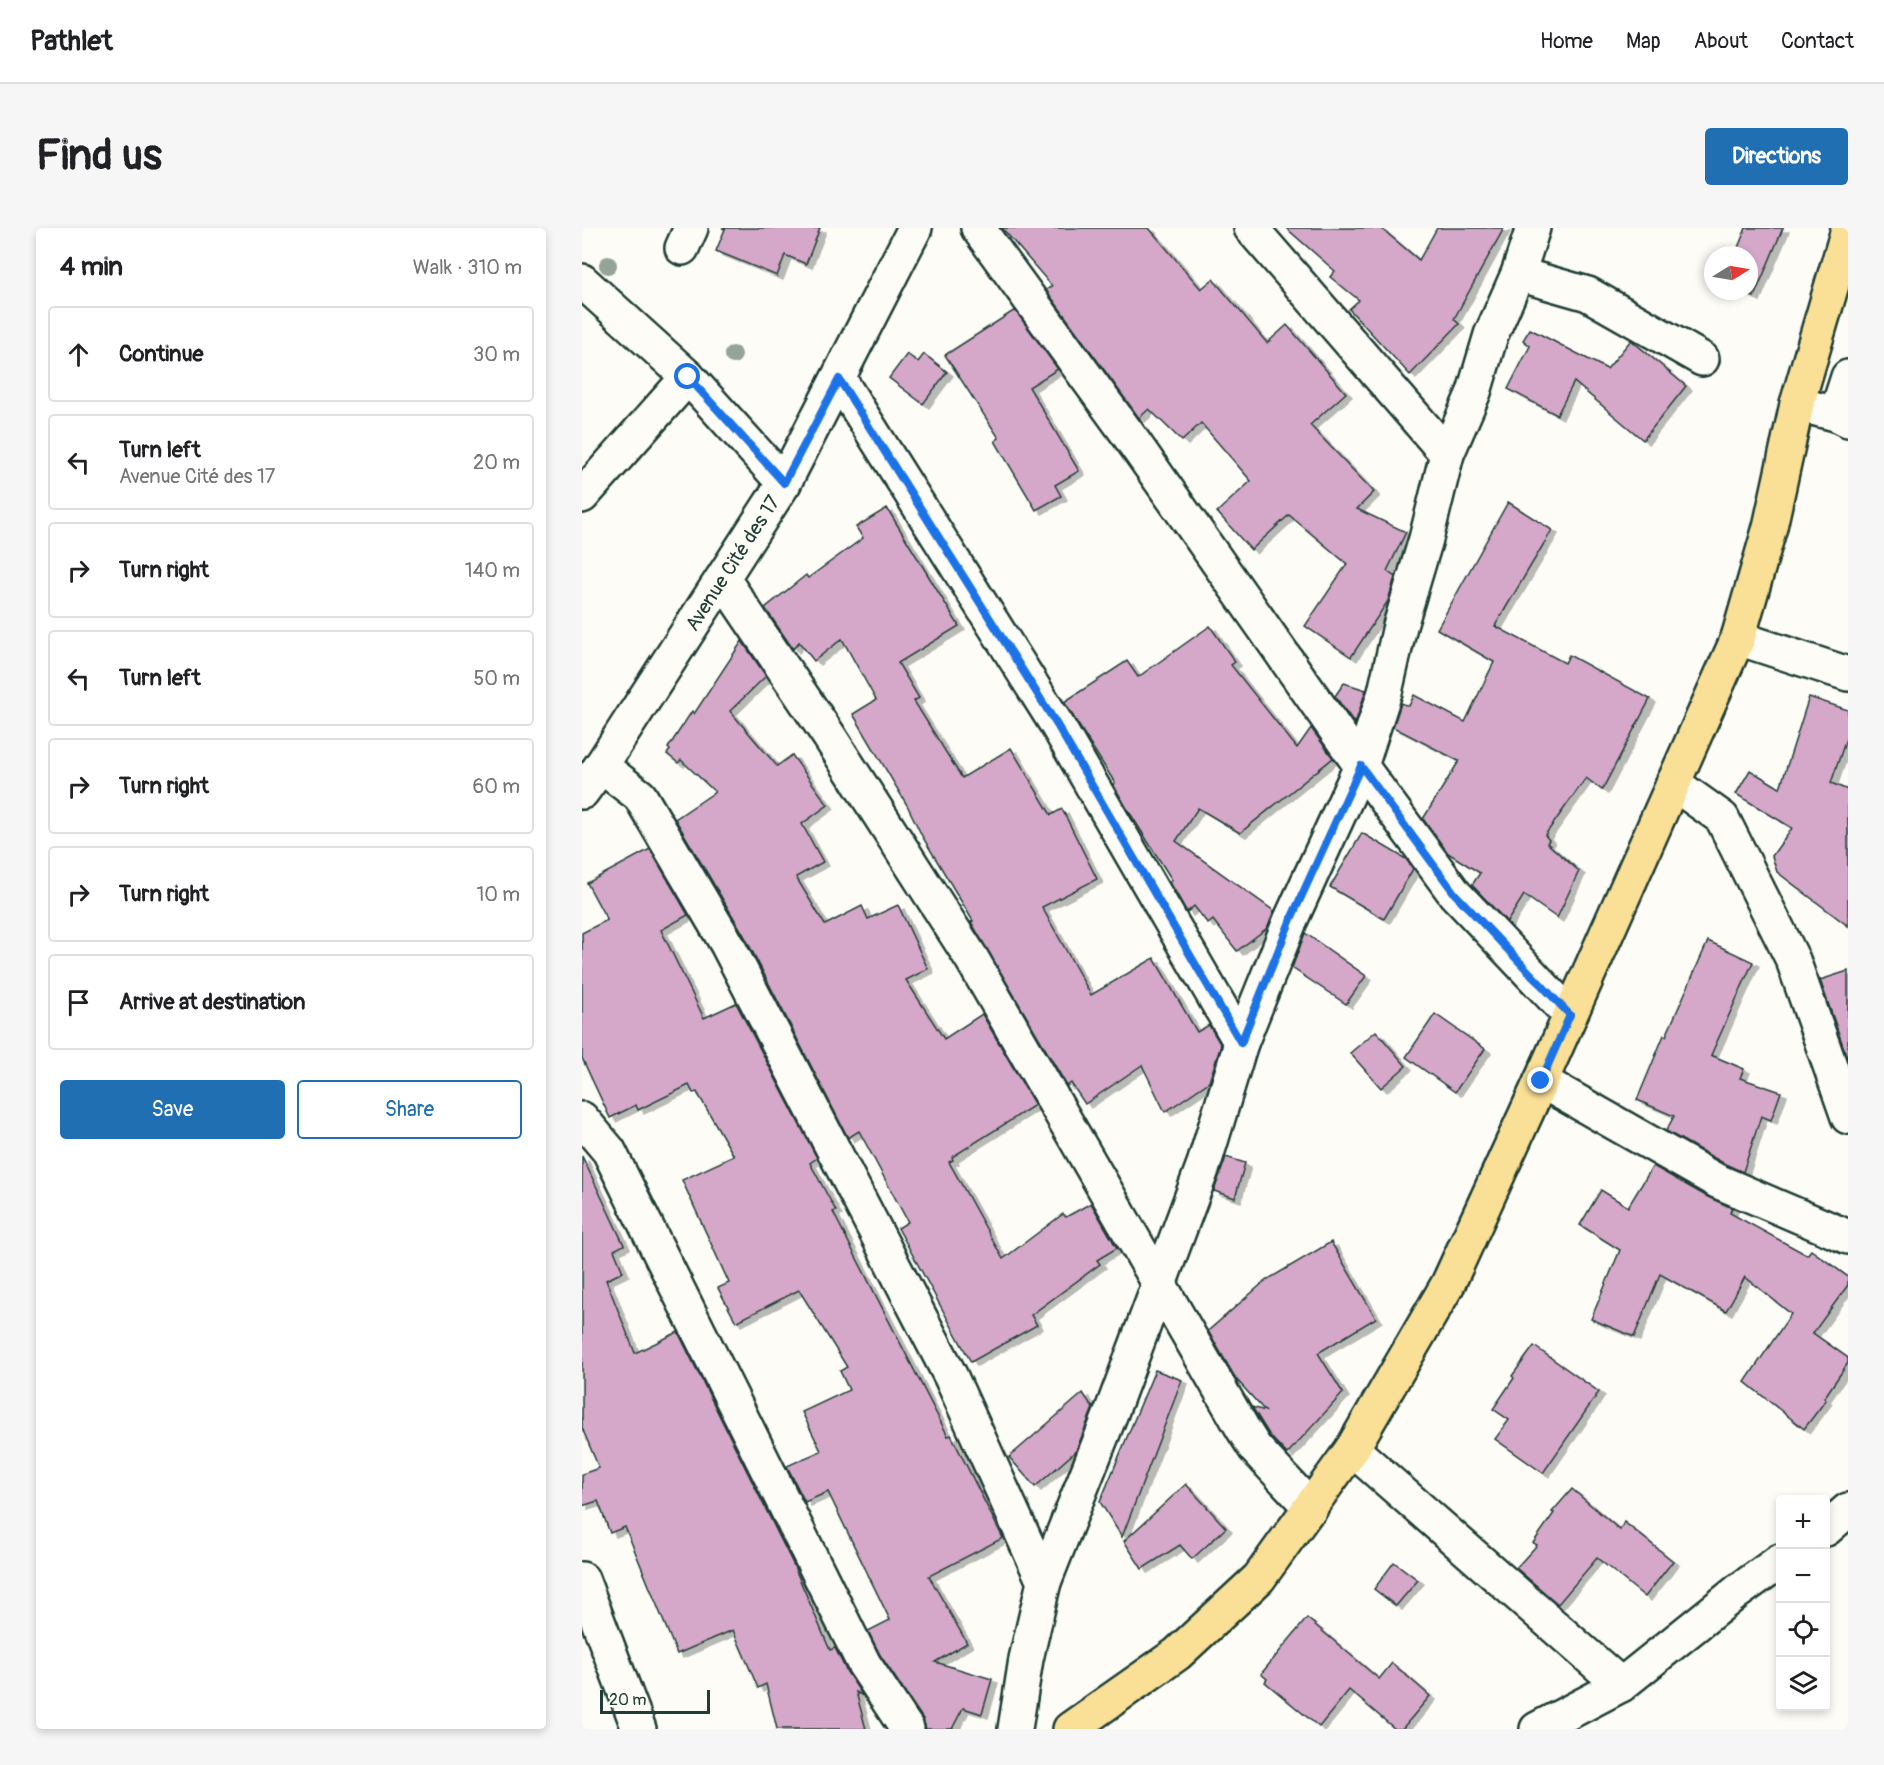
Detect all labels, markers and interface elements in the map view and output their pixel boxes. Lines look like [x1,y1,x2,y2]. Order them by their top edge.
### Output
text: Pathlet [30,24,113,59]
text: Home [1540,28,1593,55]
text: Map [1626,28,1661,55]
text: About [1694,28,1748,55]
text: Contact [1781,28,1854,55]
button: Directions [1705,128,1848,185]
text: Find us [36,130,162,182]
north arrow [1704,246,1758,300]
text: 4 min [60,251,123,283]
text: Walk · 310 m [413,255,522,280]
icon: ahead [62,338,95,371]
text: Continue [119,340,203,368]
text: 30 m [473,342,520,367]
route start [674,363,700,389]
text: Turn left [119,436,201,464]
icon: left [62,446,95,479]
text: 20 m [473,450,520,475]
text: Avenue Cité des 17 [119,464,275,489]
street label: Avenue Cité des 17 [679,490,785,635]
icon: right [62,554,95,587]
text: Turn right [119,556,209,584]
text: 140 m [465,558,520,583]
icon: left [62,662,95,695]
text: Turn left [119,664,201,692]
text: 50 m [473,666,520,691]
icon: right [62,770,95,803]
text: Turn right [119,772,209,800]
text: 60 m [473,774,520,799]
icon: right [62,878,95,911]
text: Turn right [119,880,209,908]
text: 10 m [476,882,520,907]
icon: arrive [62,986,95,1019]
text: Arrive at destination [119,988,305,1016]
route end [1527,1067,1553,1093]
button: Save [60,1080,285,1139]
button: Share [297,1080,522,1139]
map controls [1776,1495,1830,1711]
button: + [1776,1495,1830,1549]
button: − [1776,1549,1830,1603]
button: locate [1776,1603,1830,1657]
button: layers [1776,1657,1830,1711]
scale bar [600,1687,710,1714]
text: 20 m [609,1690,647,1710]

